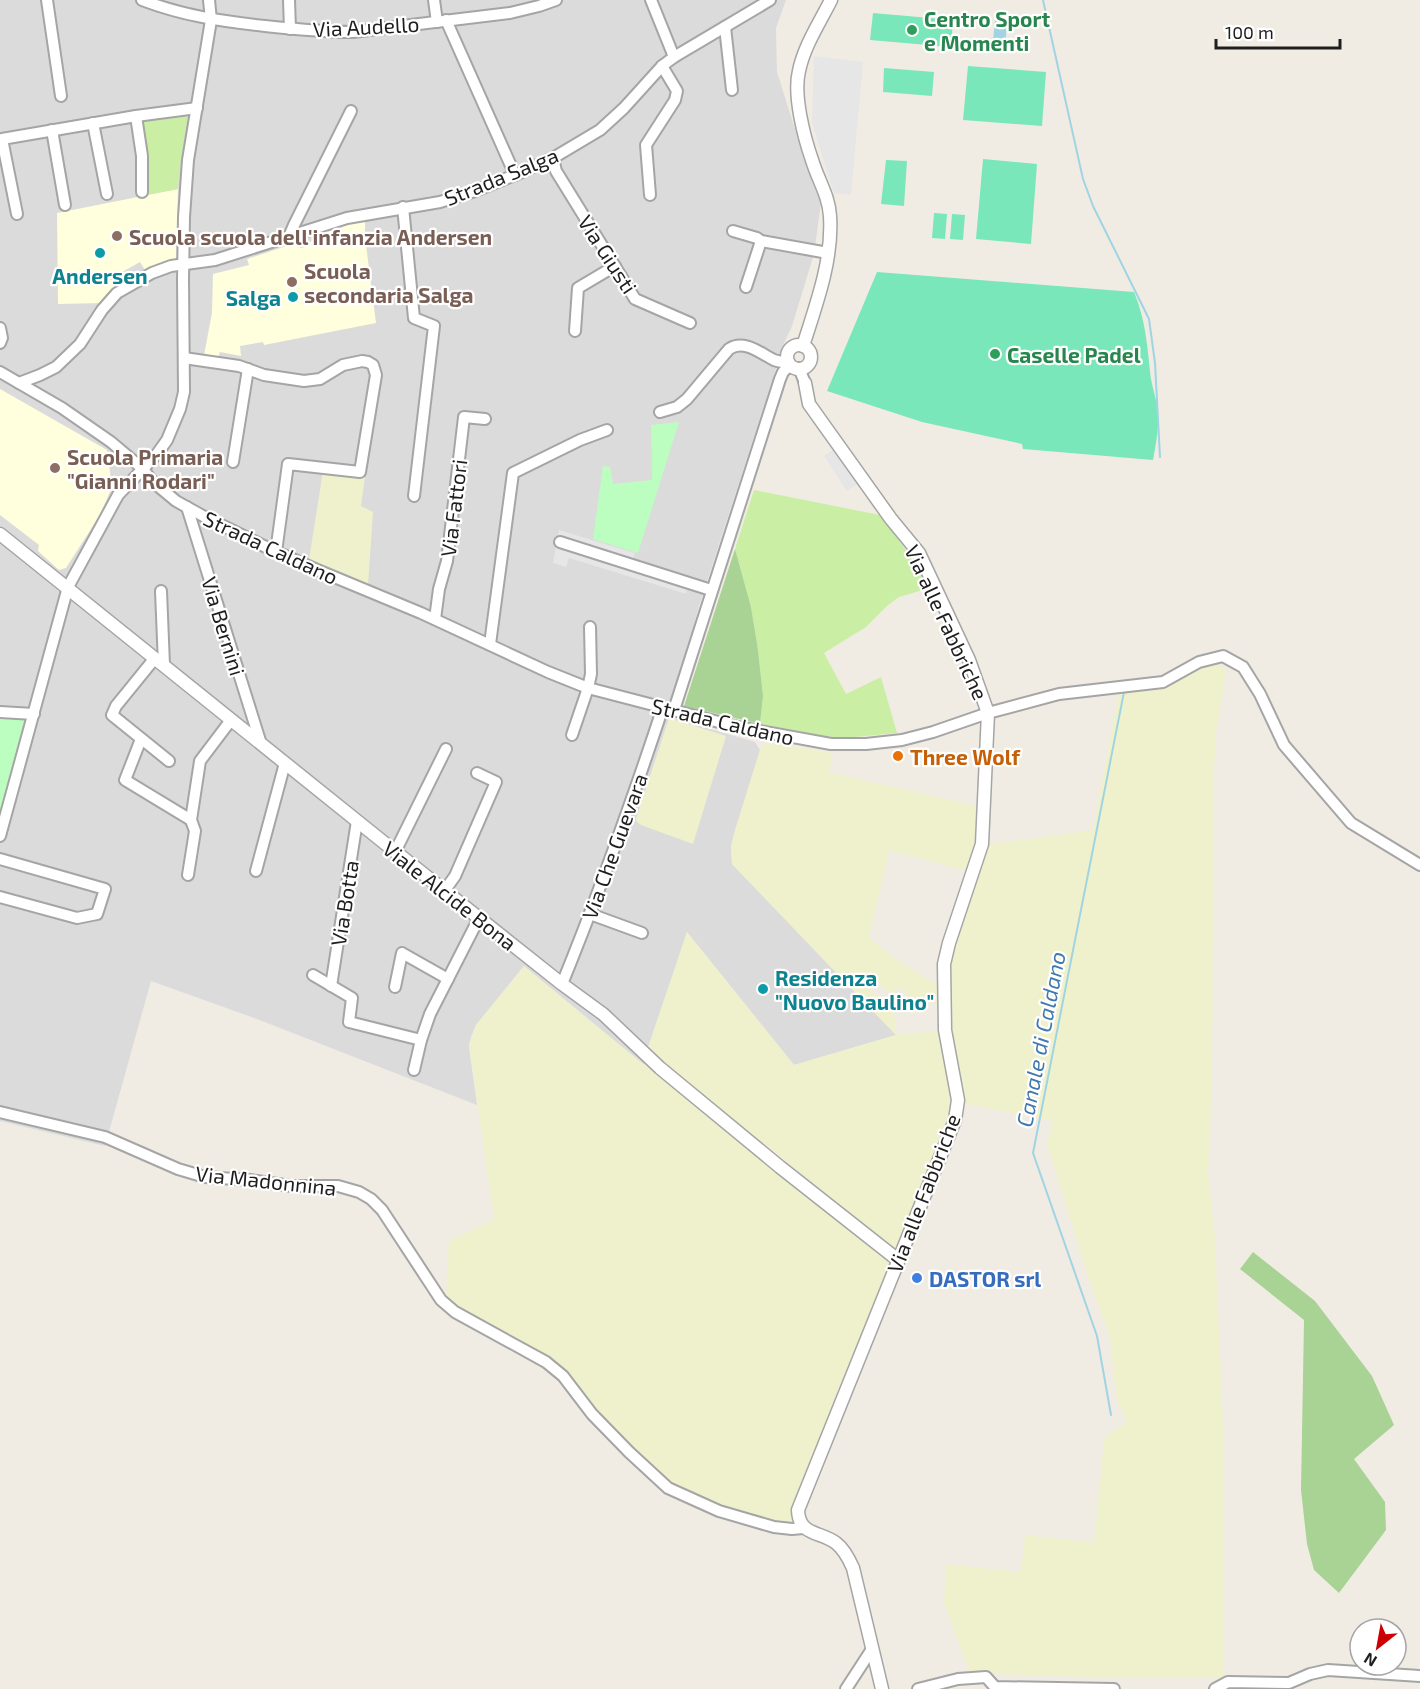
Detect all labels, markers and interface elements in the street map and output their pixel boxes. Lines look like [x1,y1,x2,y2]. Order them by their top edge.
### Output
place label: Centro Sport e Momenti [924,6,1050,55]
street label: Via Audello [312,11,420,41]
scale bar [1216,12,1340,50]
text: 100 m [1225,21,1274,43]
marker: Centro Sport e Momenti [905,23,919,37]
street label: Strada Salga [440,142,562,210]
street label: Via Giusti [573,210,643,298]
place label: Scuola scuola dell'infanzia Andersen [129,224,492,249]
marker: Scuola scuola dell'infanzia Andersen [110,229,124,243]
marker: Andersen [93,246,107,260]
place label: Scuola secondaria Salga [304,258,474,307]
place label: Andersen [52,263,148,288]
marker: Scuola secondaria Salga [285,275,299,289]
place label: Salga [226,285,281,310]
marker: Salga [286,290,300,304]
place label: Caselle Padel [1007,342,1141,367]
marker: Caselle Padel [988,347,1002,361]
place label: Scuola Primaria "Gianni Rodari" [67,444,223,493]
street label: Via Fattori [435,458,471,558]
marker: Scuola Primaria "Gianni Rodari" [48,461,62,475]
street label: Strada Caldano [200,505,342,589]
street label: Via alle Fabbriche [900,541,994,703]
street label: Via Bernini [197,574,251,678]
street label: Strada Caldano [649,692,797,750]
place label: Three Wolf [910,744,1020,769]
marker: Three Wolf [891,749,905,763]
street label: Via Che Guevara [576,770,652,922]
street label: Viale Alcide Bona [378,835,522,955]
street label: Via Botta [325,858,363,948]
water label: Canale di Caldano [1010,949,1070,1129]
place label: Residenza "Nuovo Baulino" [775,965,934,1014]
marker: Residenza "Nuovo Baulino" [756,982,770,996]
street label: Via alle Fabbriche [881,1110,965,1276]
street label: Via Madonnina [194,1160,338,1200]
place label: DASTOR srl [929,1266,1041,1291]
marker: DASTOR srl [910,1271,924,1285]
north arrow [1348,1617,1408,1677]
text: N [1360,1649,1380,1671]

